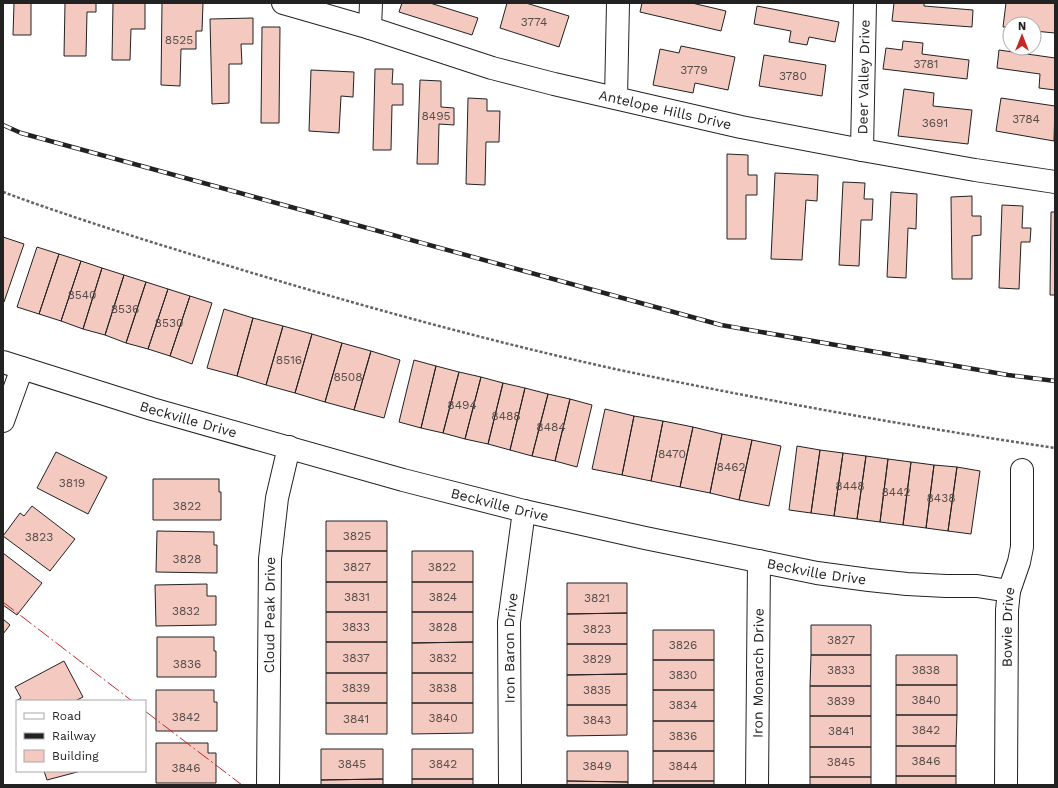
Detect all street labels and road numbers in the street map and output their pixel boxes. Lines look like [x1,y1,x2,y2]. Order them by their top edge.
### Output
street label: Deer Valley Drive [854,19,873,135]
street label: Antelope Hills Drive [597,87,733,133]
street label: Beckville Drive [138,398,239,441]
street label: Beckville Drive [449,485,550,524]
street label: Beckville Drive [766,555,867,588]
street label: Cloud Peak Drive [261,557,278,673]
street label: Bowie Drive [999,584,1018,667]
street label: Iron Baron Drive [501,592,521,703]
street label: Iron Monarch Drive [749,608,767,738]

